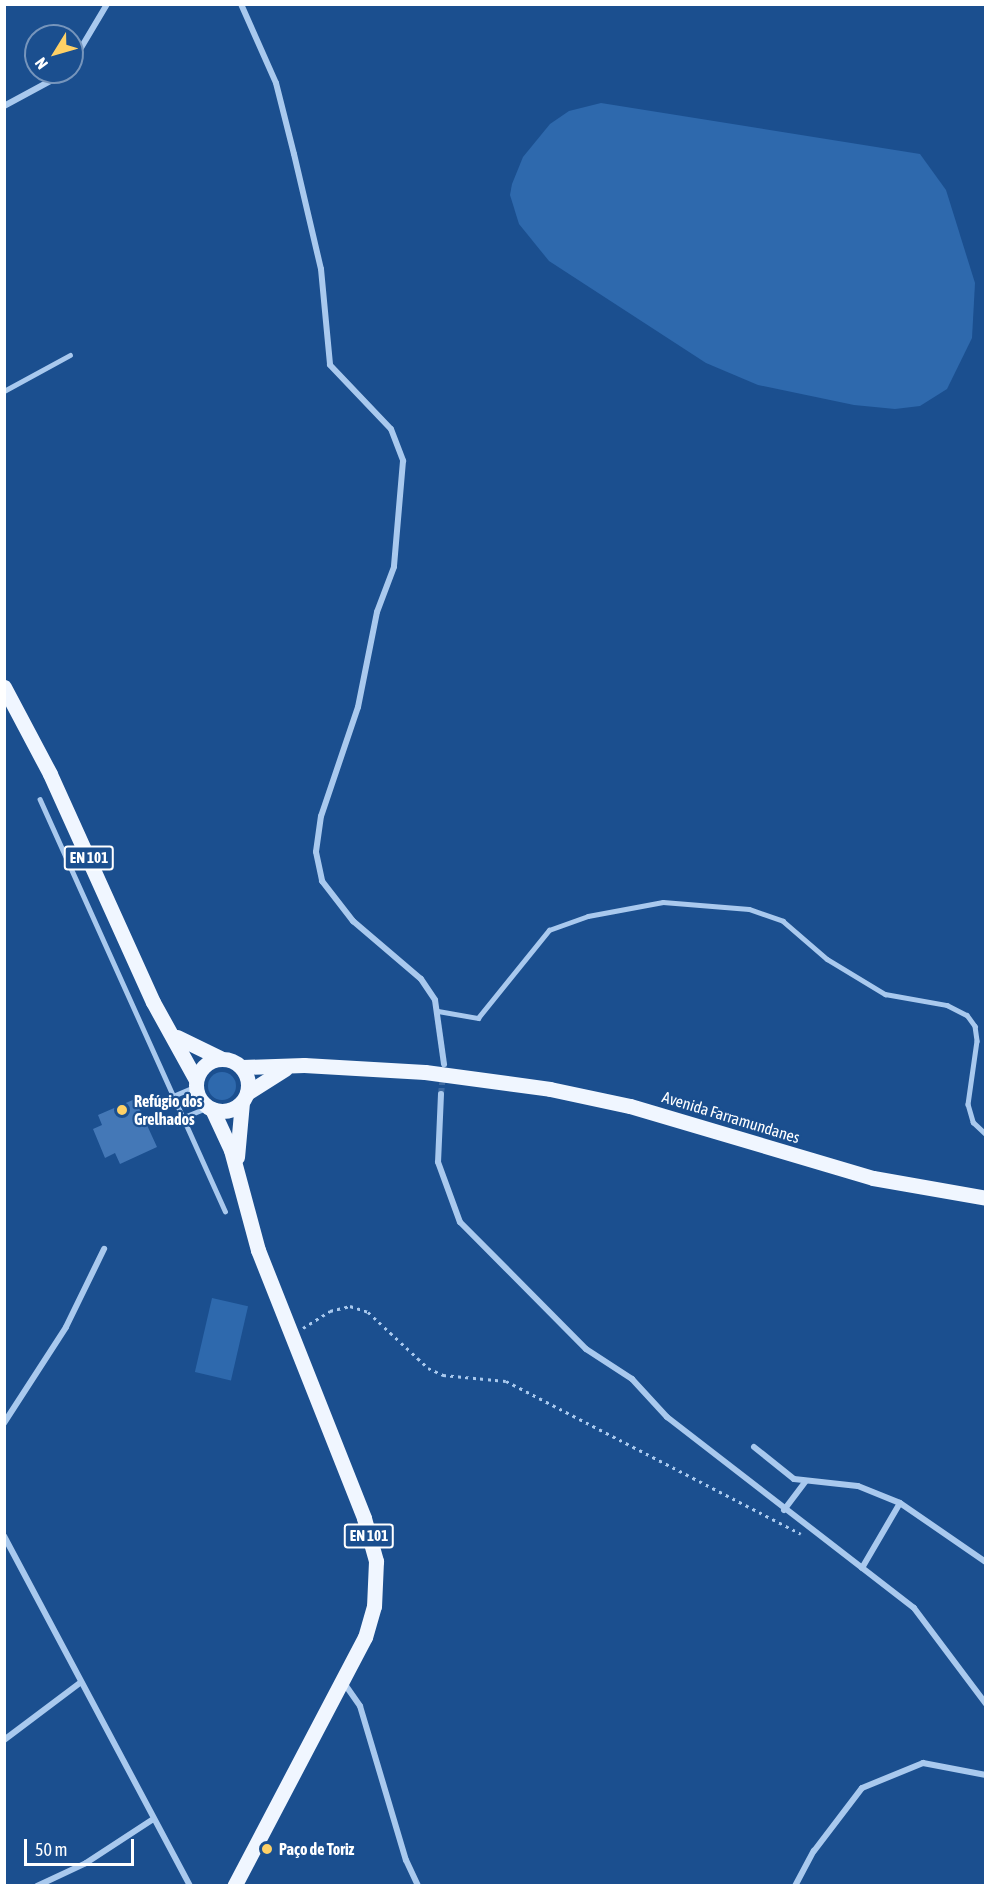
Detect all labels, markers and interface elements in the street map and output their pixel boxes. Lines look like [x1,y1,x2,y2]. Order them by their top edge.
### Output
north arrow [24,24,84,84]
text: N [31,54,51,73]
road number: EN 101 [64,846,115,870]
street label: Avenida Farramundanes [660,1087,802,1147]
place label: Refúgio dos Grelhados [134,1091,202,1129]
marker: Refúgio dos Grelhados [115,1103,129,1117]
road number: EN 101 [344,1524,394,1548]
scale bar [27,1827,136,1865]
text: 50 m [35,1839,67,1860]
place label: Paço de Toriz [279,1839,354,1859]
marker: Paço de Toriz [260,1842,274,1856]

